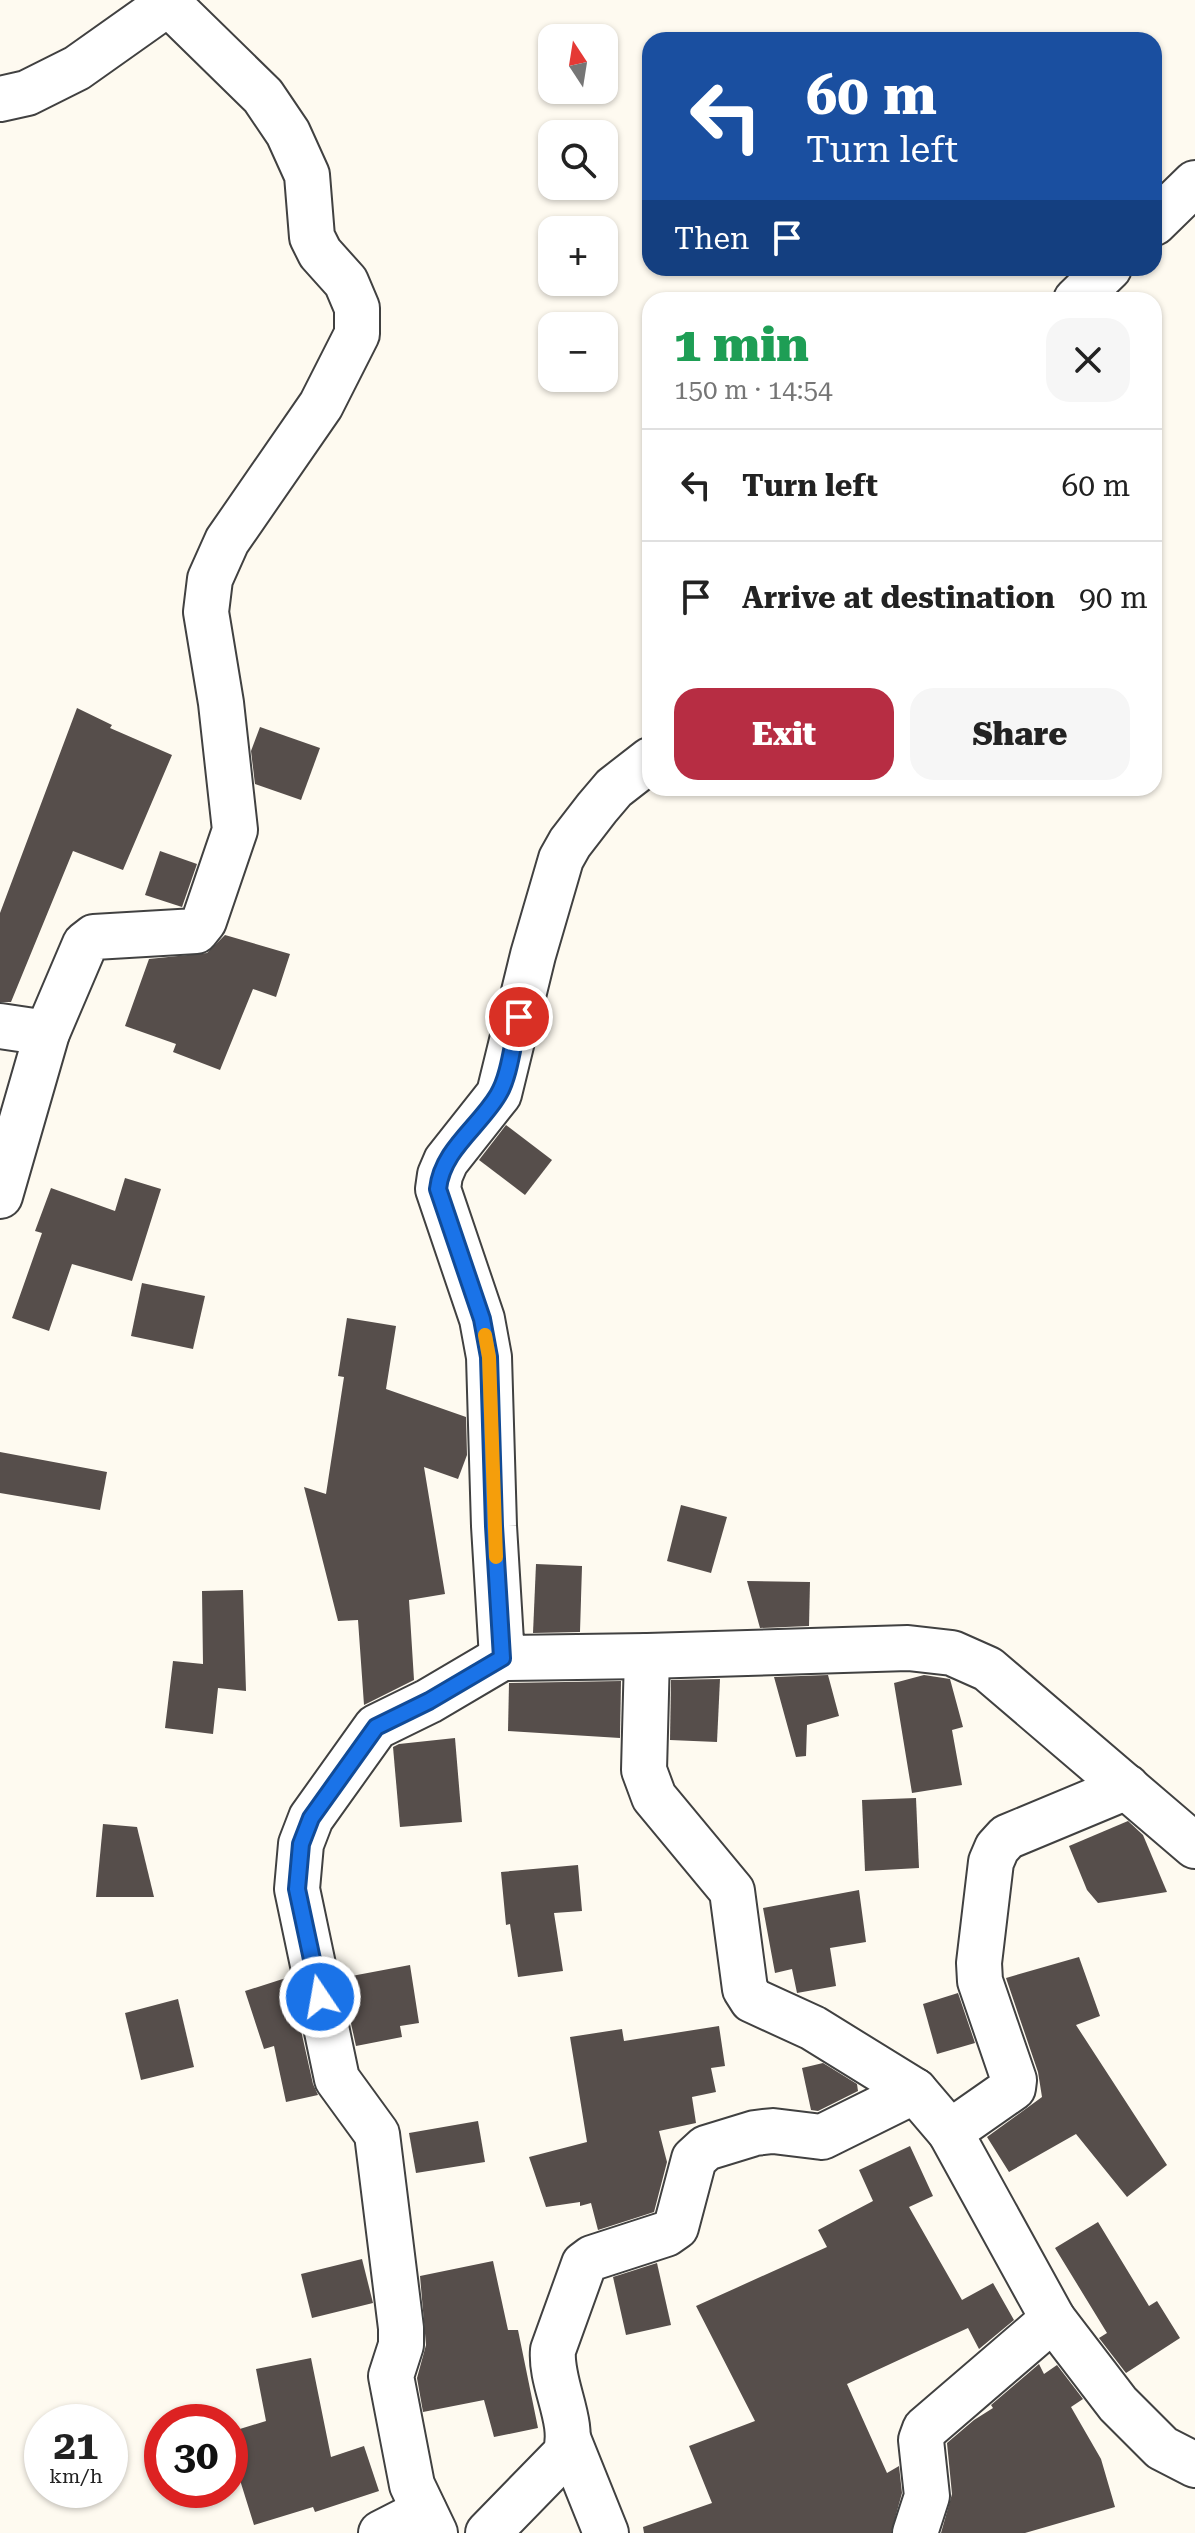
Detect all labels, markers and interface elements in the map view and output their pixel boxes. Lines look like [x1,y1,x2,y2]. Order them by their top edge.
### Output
north arrow [538,24,618,104]
map controls [538,24,618,392]
text: 60 m [806,62,937,128]
icon: left [674,64,778,168]
button: search [538,120,618,200]
text: Turn left [806,129,958,171]
button: + [538,216,618,296]
icon: arrive [765,216,809,260]
text: Then [674,221,749,256]
button: − [538,312,618,392]
text: 1 min [674,317,809,373]
button: close [1046,318,1130,402]
text: 150 m · 14:54 [674,375,833,405]
icon: left [674,463,718,507]
text: Turn left [742,468,878,503]
text: 60 m [1061,468,1130,503]
icon: arrive [674,575,718,619]
text: Arrive at destination [742,580,1055,615]
text: 90 m [1079,580,1148,615]
button: Exit [674,688,894,780]
button: Share [910,688,1130,780]
pin [485,983,553,1051]
icon: arrive [497,995,541,1039]
position arrow [278,1955,362,2039]
speed limit sign: 30 [144,2404,248,2508]
text: 21 [54,2422,98,2469]
text: km/h [49,2464,103,2488]

